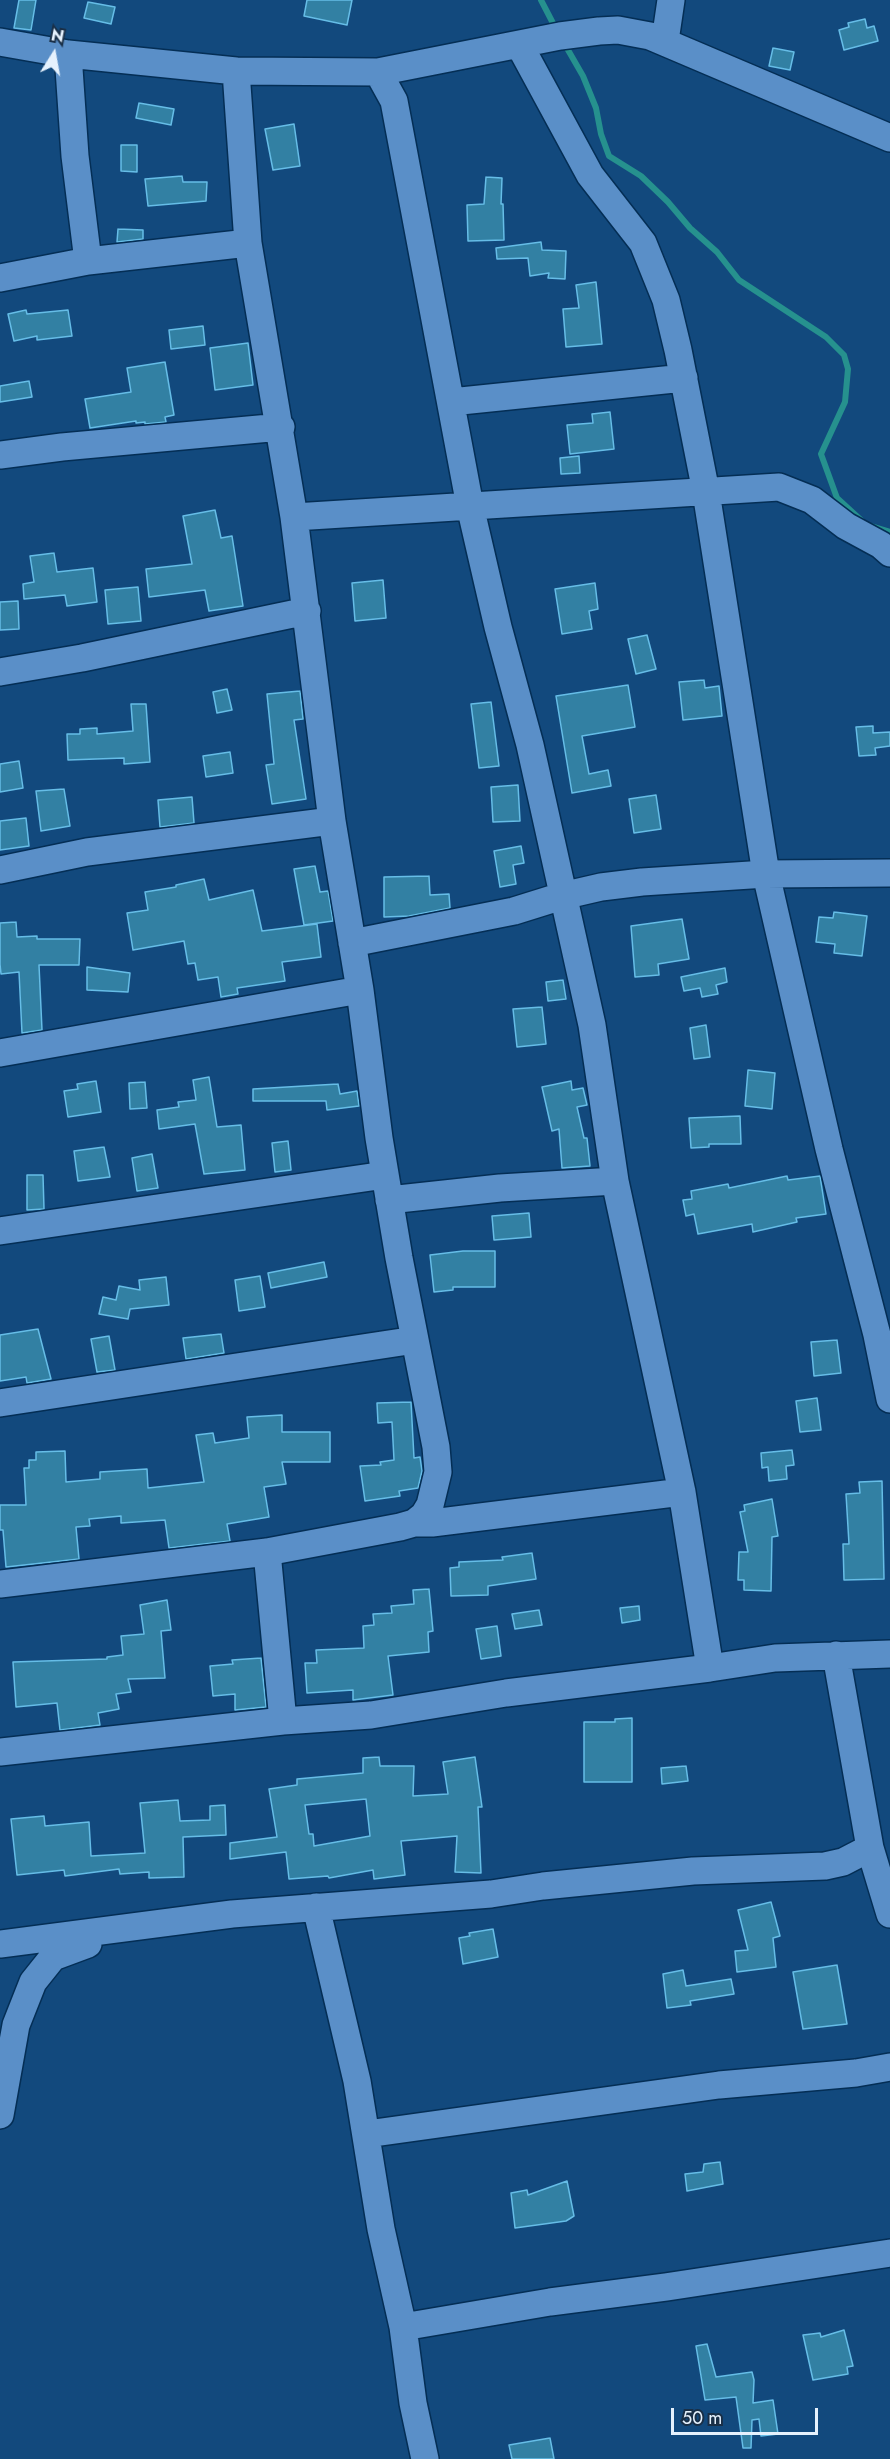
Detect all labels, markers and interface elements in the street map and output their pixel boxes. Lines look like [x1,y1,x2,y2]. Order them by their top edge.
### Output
text: N [49,23,66,48]
north arrow [24,24,84,84]
scale bar [674,2396,821,2434]
text: 50 m [682,2405,722,2431]

